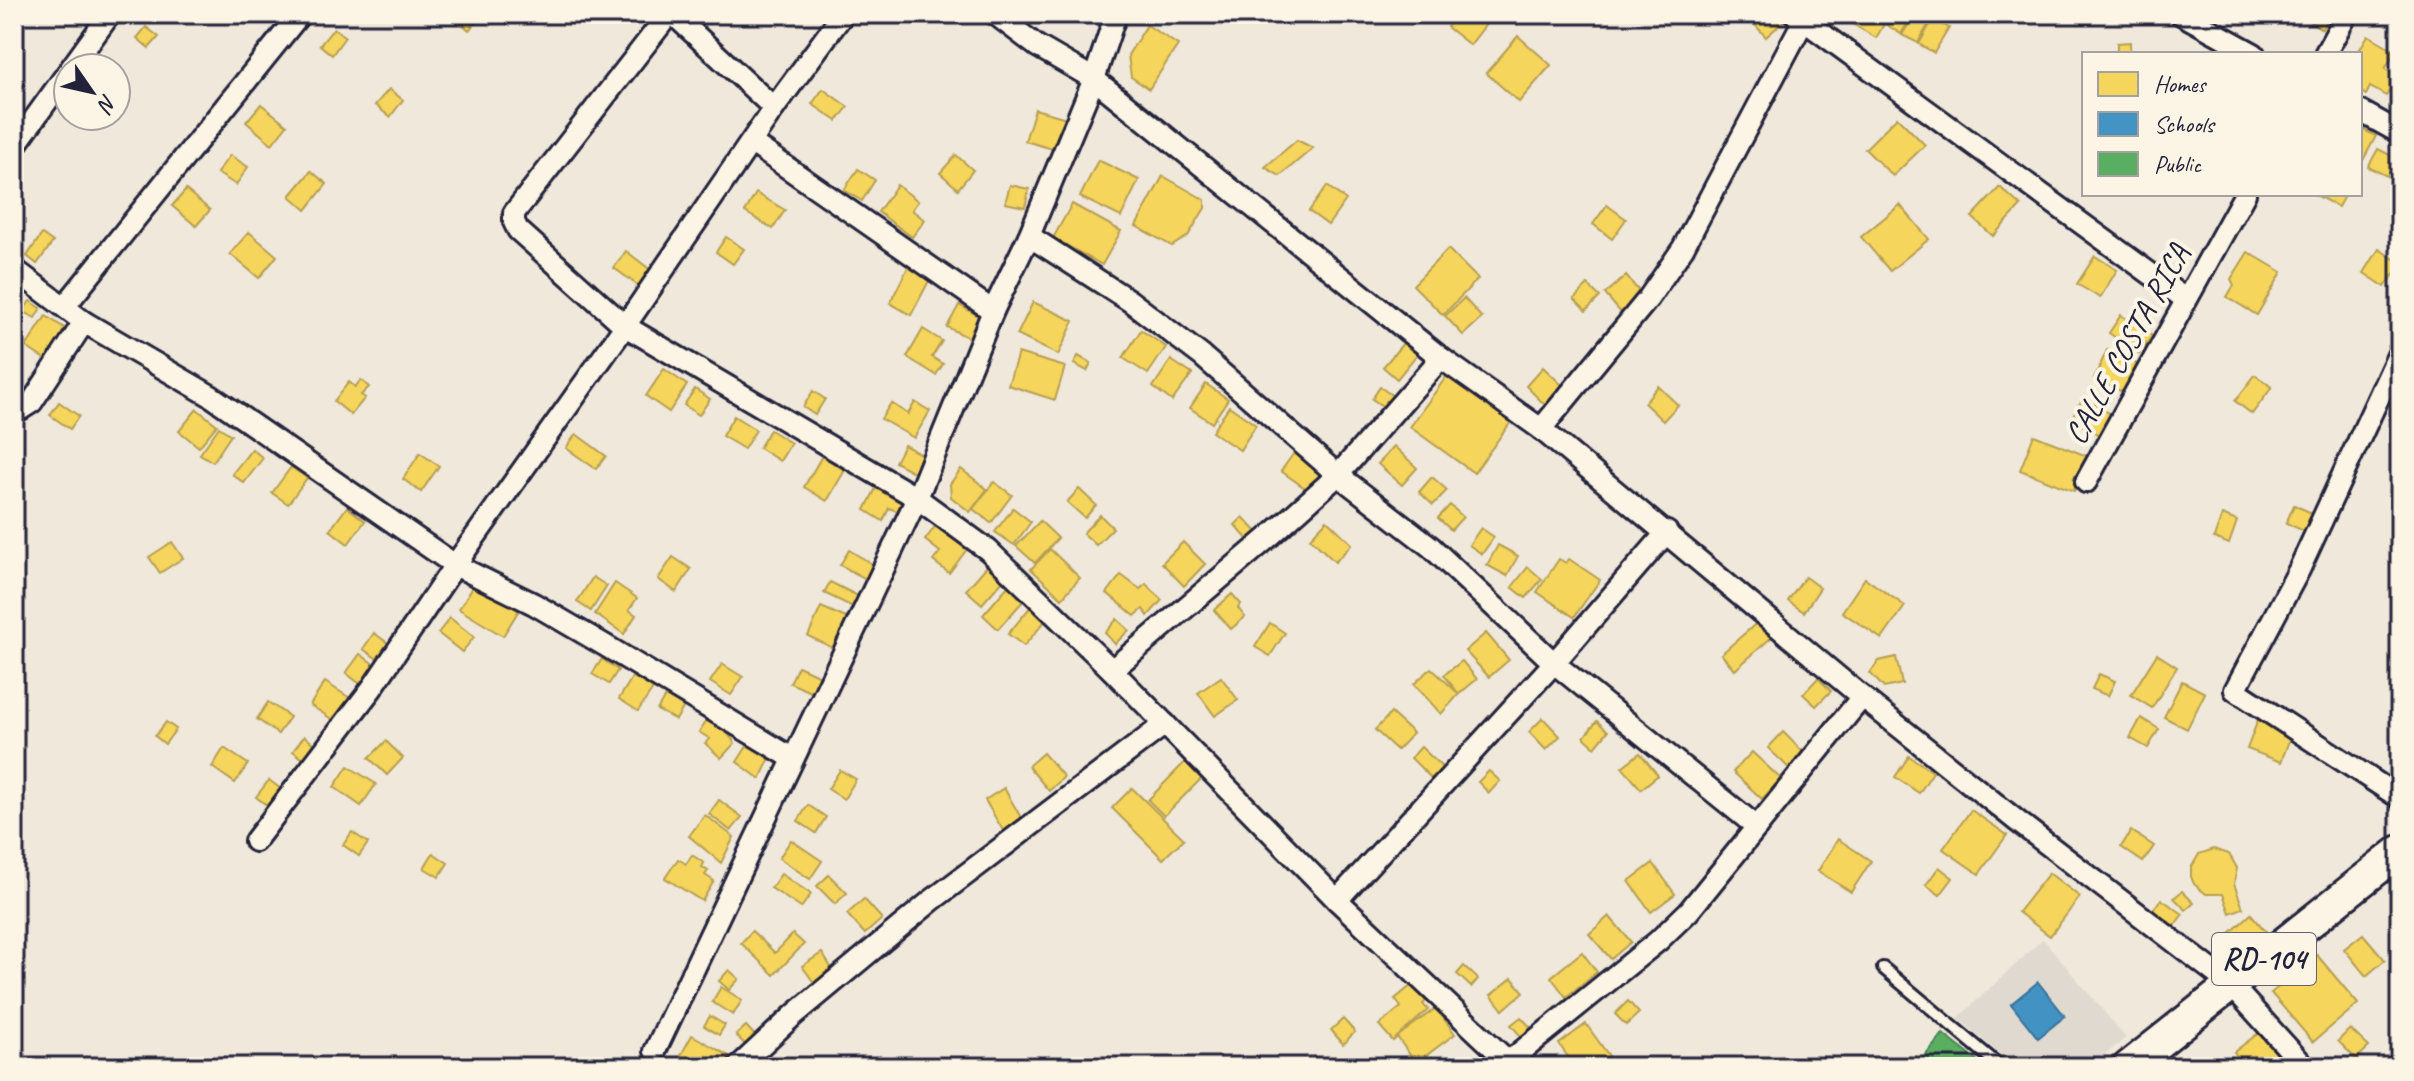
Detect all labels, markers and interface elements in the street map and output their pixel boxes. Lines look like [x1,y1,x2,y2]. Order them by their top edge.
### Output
north arrow [52,52,132,132]
legend [2082,52,2362,196]
text: Homes [2154,69,2207,99]
text: N [90,89,123,119]
text: Schools [2154,109,2217,139]
text: Public [2154,149,2202,179]
street label: CALLE COSTA RICA [2055,236,2199,451]
road number: RD-104 [2212,933,2316,985]

